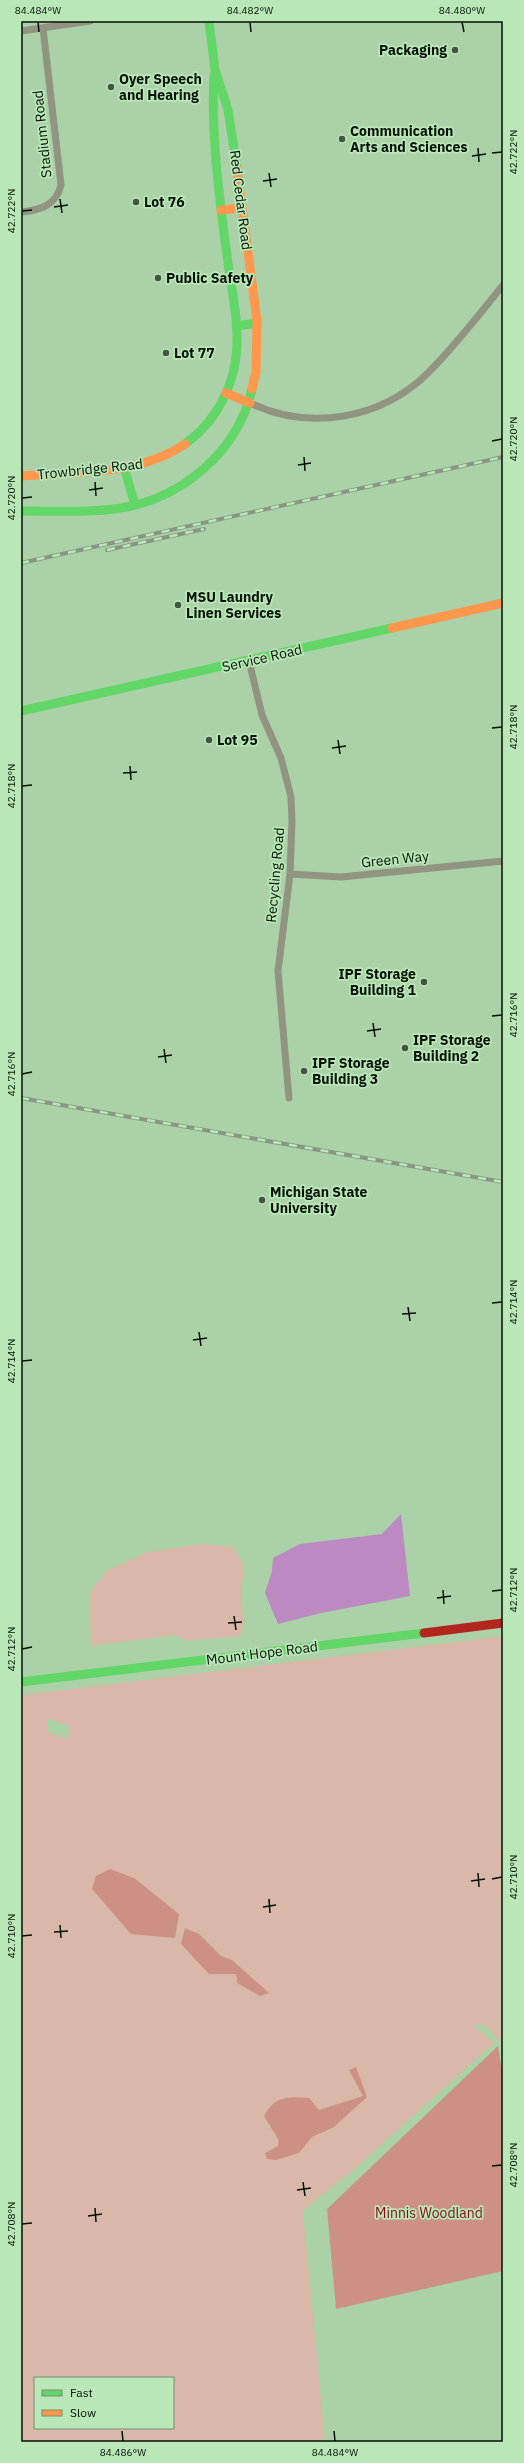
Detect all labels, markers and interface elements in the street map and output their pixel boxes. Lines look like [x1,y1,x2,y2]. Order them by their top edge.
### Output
text: 84.484°W [15,4,61,17]
text: 84.482°W [227,4,273,17]
text: 84.480°W [439,4,485,17]
place label: Packaging [379,41,447,59]
marker: Packaging [450,45,460,55]
place label: Oyer Speech and Hearing [119,70,202,104]
marker: Oyer Speech and Hearing [106,82,116,92]
street label: Stadium Road [28,89,56,179]
place label: Communication Arts and Sciences [350,122,467,156]
text: 42.722°N [507,130,520,174]
marker: Communication Arts and Sciences [337,134,347,144]
street label: Red Cedar Road [226,149,256,251]
text: 42.722°N [5,189,18,233]
place label: Lot 76 [144,193,185,211]
marker: Lot 76 [131,197,141,207]
place label: Public Safety [166,269,254,287]
marker: Public Safety [153,273,163,283]
place label: Lot 77 [174,344,215,362]
marker: Lot 77 [161,348,171,358]
text: 42.720°N [507,417,520,461]
street label: Trowbridge Road [36,454,144,484]
text: 42.720°N [5,476,18,520]
place label: MSU Laundry Linen Services [186,588,281,622]
marker: MSU Laundry Linen Services [173,600,183,610]
street label: Service Road [220,640,304,676]
text: 42.718°N [507,705,520,749]
place label: Lot 95 [217,731,258,749]
marker: Lot 95 [204,735,214,745]
text: 42.718°N [5,764,18,808]
street label: Recycling Road [262,827,288,923]
street label: Green Way [360,846,430,872]
place label: IPF Storage Building 1 [338,965,417,999]
marker: IPF Storage Building 1 [419,977,429,987]
text: 42.716°N [507,993,520,1037]
place label: IPF Storage Building 2 [413,1031,491,1065]
marker: IPF Storage Building 2 [400,1043,410,1053]
text: 42.716°N [5,1052,18,1096]
place label: IPF Storage Building 3 [312,1054,390,1088]
marker: IPF Storage Building 3 [299,1066,309,1076]
place label: Michigan State University [270,1183,368,1217]
marker: Michigan State University [257,1195,267,1205]
text: 42.714°N [507,1280,520,1324]
text: 42.714°N [5,1339,18,1383]
text: 42.712°N [507,1568,520,1612]
text: 42.712°N [5,1627,18,1671]
street label: Mount Hope Road [205,1637,319,1669]
text: 42.710°N [507,1855,520,1899]
text: 42.710°N [5,1914,18,1958]
text: 42.708°N [507,2143,520,2187]
text: 42.708°N [5,2202,18,2246]
park label: Minnis Woodland [375,2204,483,2222]
legend [34,2377,174,2429]
text: Fast [70,2385,93,2400]
text: Slow [70,2405,96,2420]
text: 84.486°W [100,2446,146,2459]
text: 84.484°W [312,2446,358,2459]

